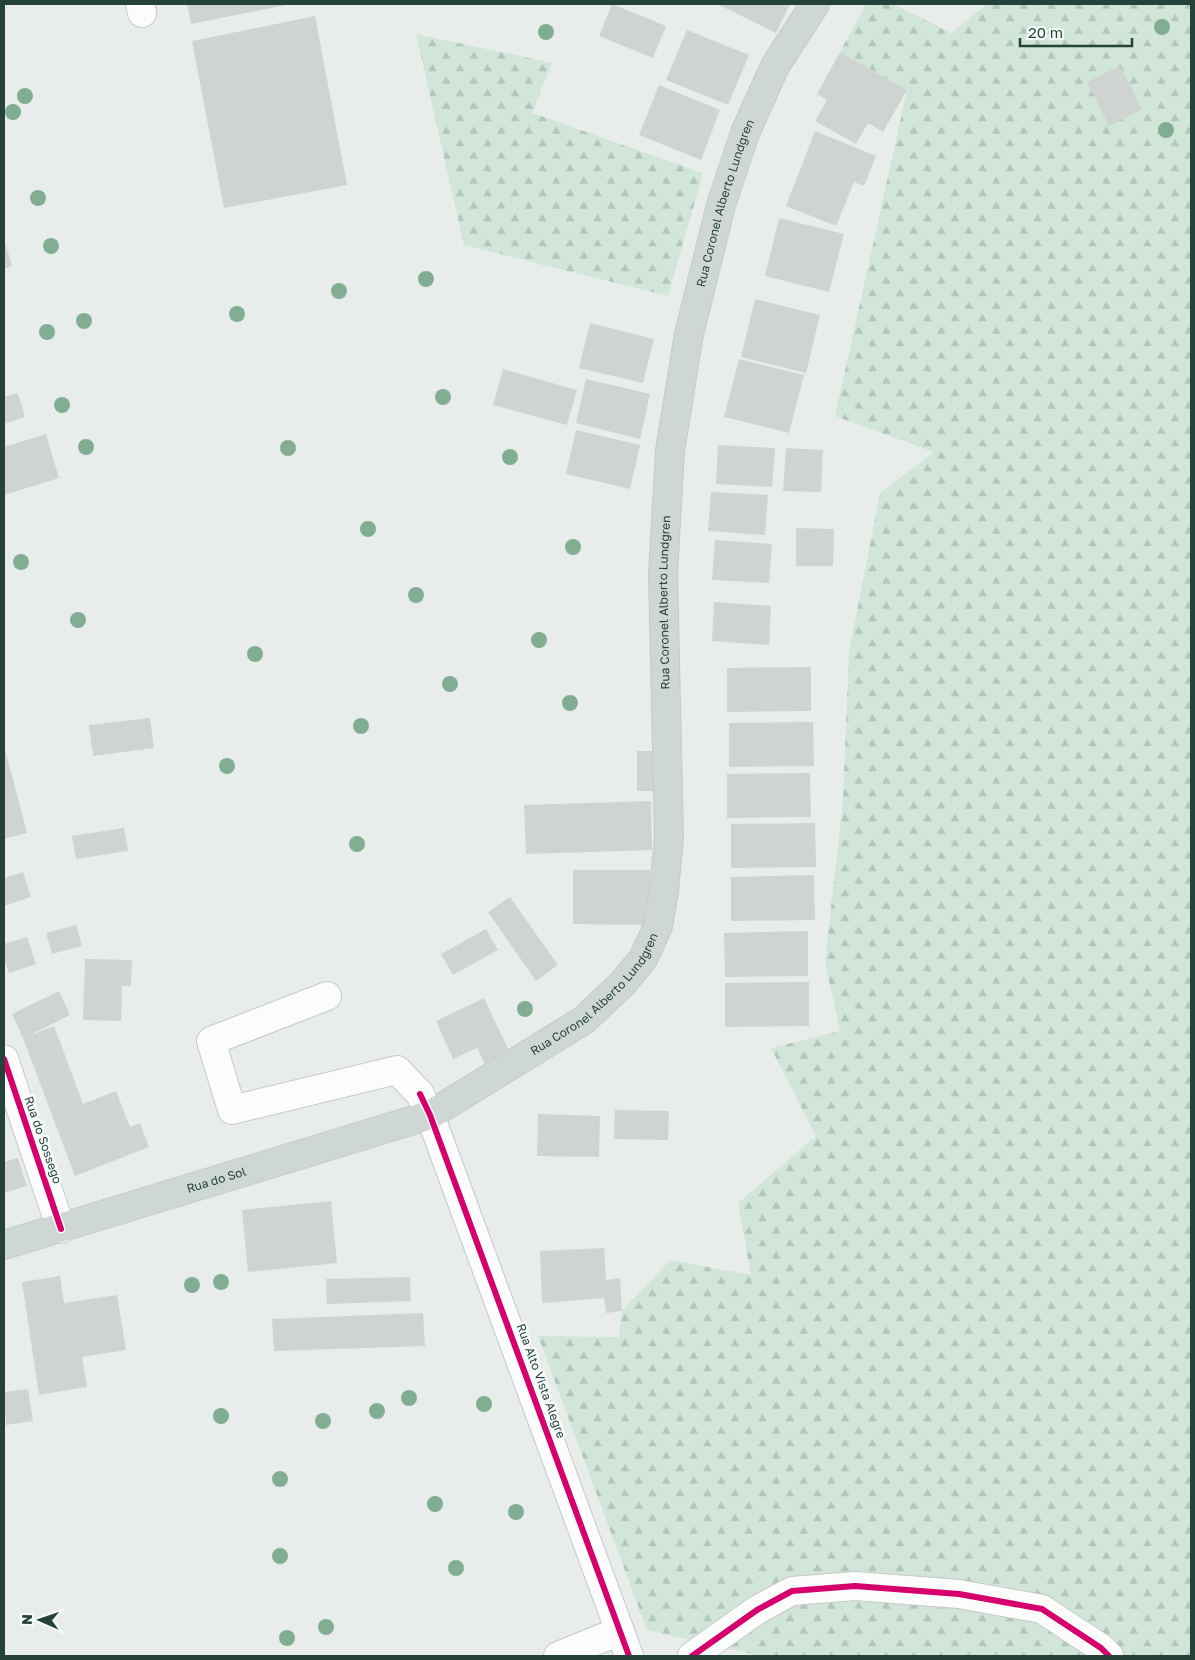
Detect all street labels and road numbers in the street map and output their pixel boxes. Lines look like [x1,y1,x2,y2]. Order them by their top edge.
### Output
street label: Rua Coronel Alberto Lundgren [693,117,757,288]
street label: Rua Coronel Alberto Lundgren [655,515,673,690]
street label: Rua Coronel Alberto Lundgren [527,930,661,1058]
street label: Rua do Sossego [21,1094,65,1186]
street label: Rua do Sol [185,1164,248,1196]
street label: Rua Alto Vista Alegre [514,1321,569,1440]

